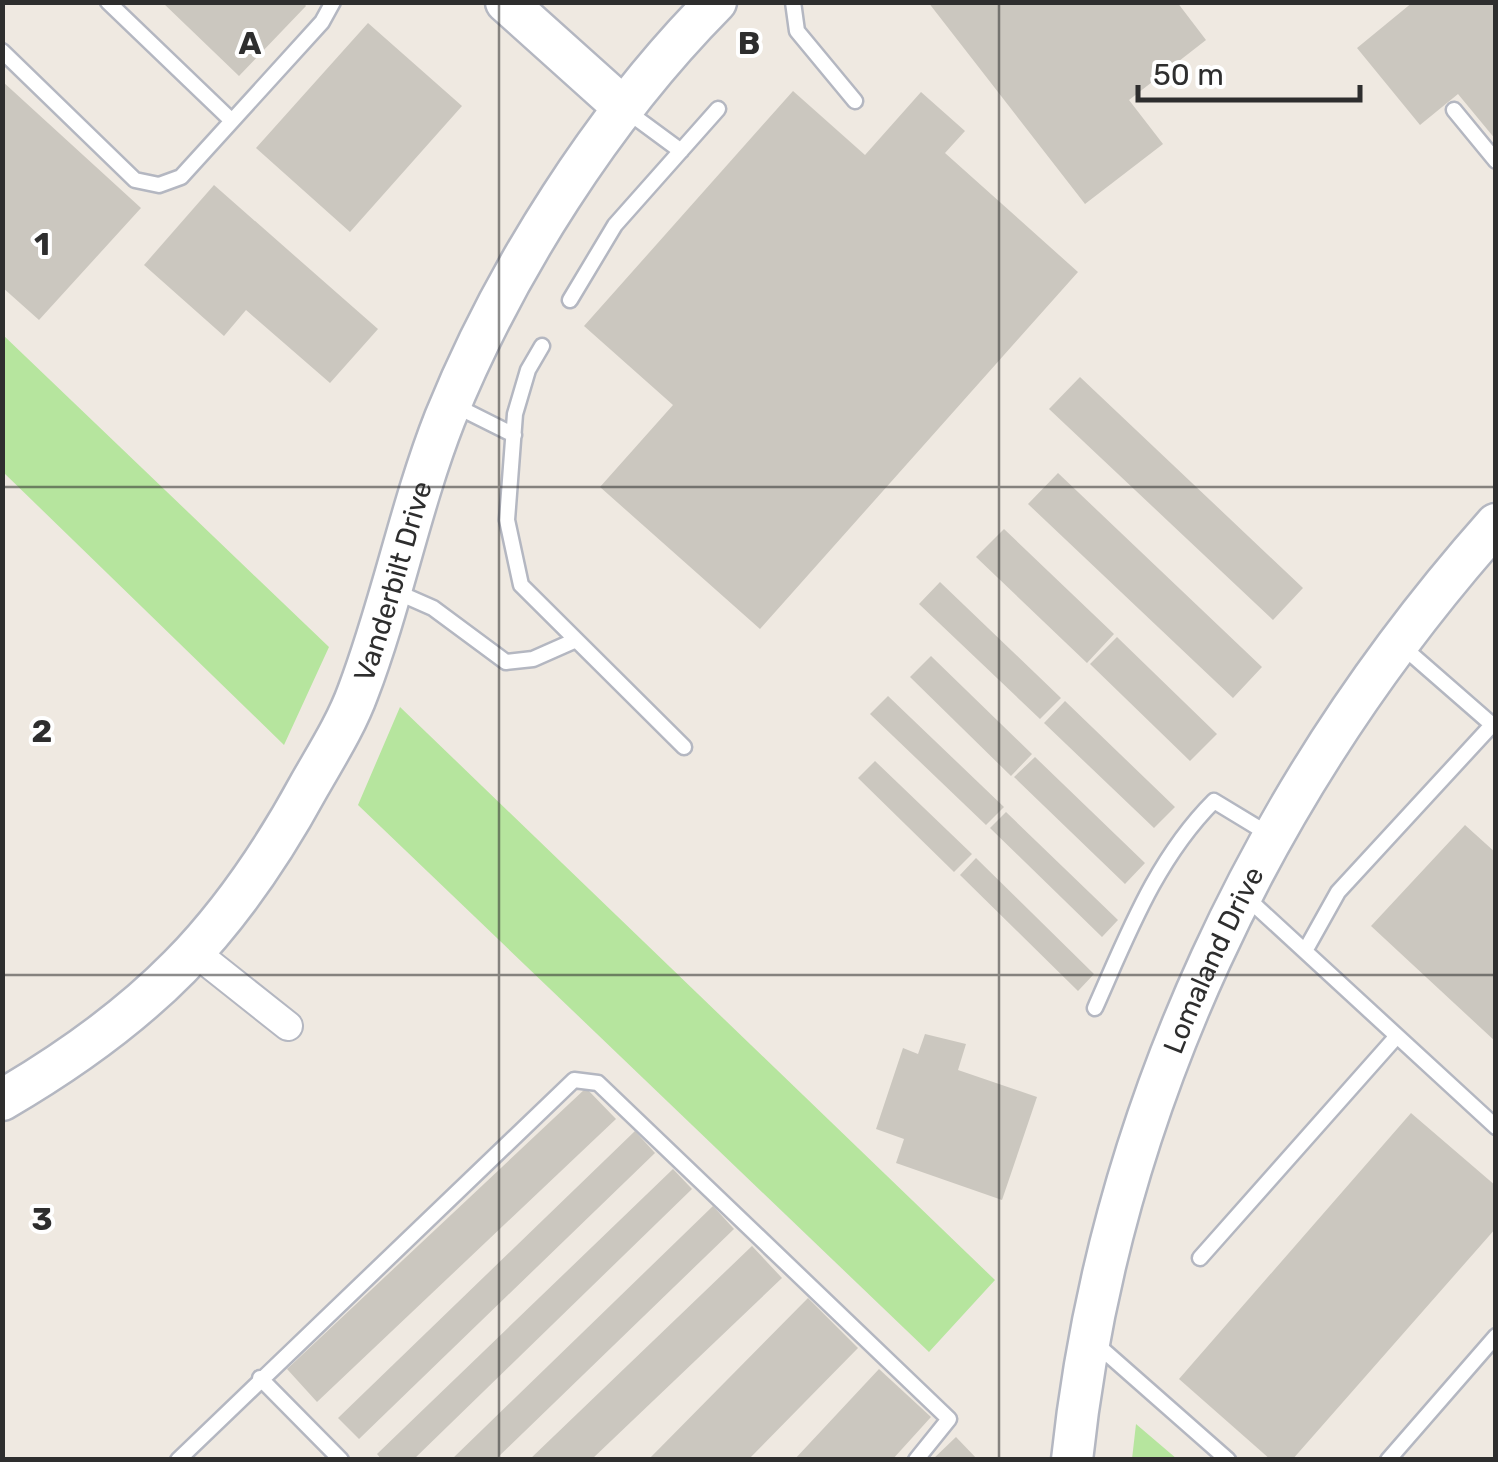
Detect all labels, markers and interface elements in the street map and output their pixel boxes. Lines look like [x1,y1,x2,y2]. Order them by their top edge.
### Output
text: A [239,24,262,62]
text: B [738,24,760,62]
scale bar [1138,40,1360,102]
text: 50 m [1153,57,1224,93]
text: 1 [34,225,50,263]
street label: Vanderbilt Drive [347,477,438,686]
text: 2 [32,712,52,750]
street label: Lomaland Drive [1156,861,1270,1058]
text: 3 [31,1200,53,1238]

